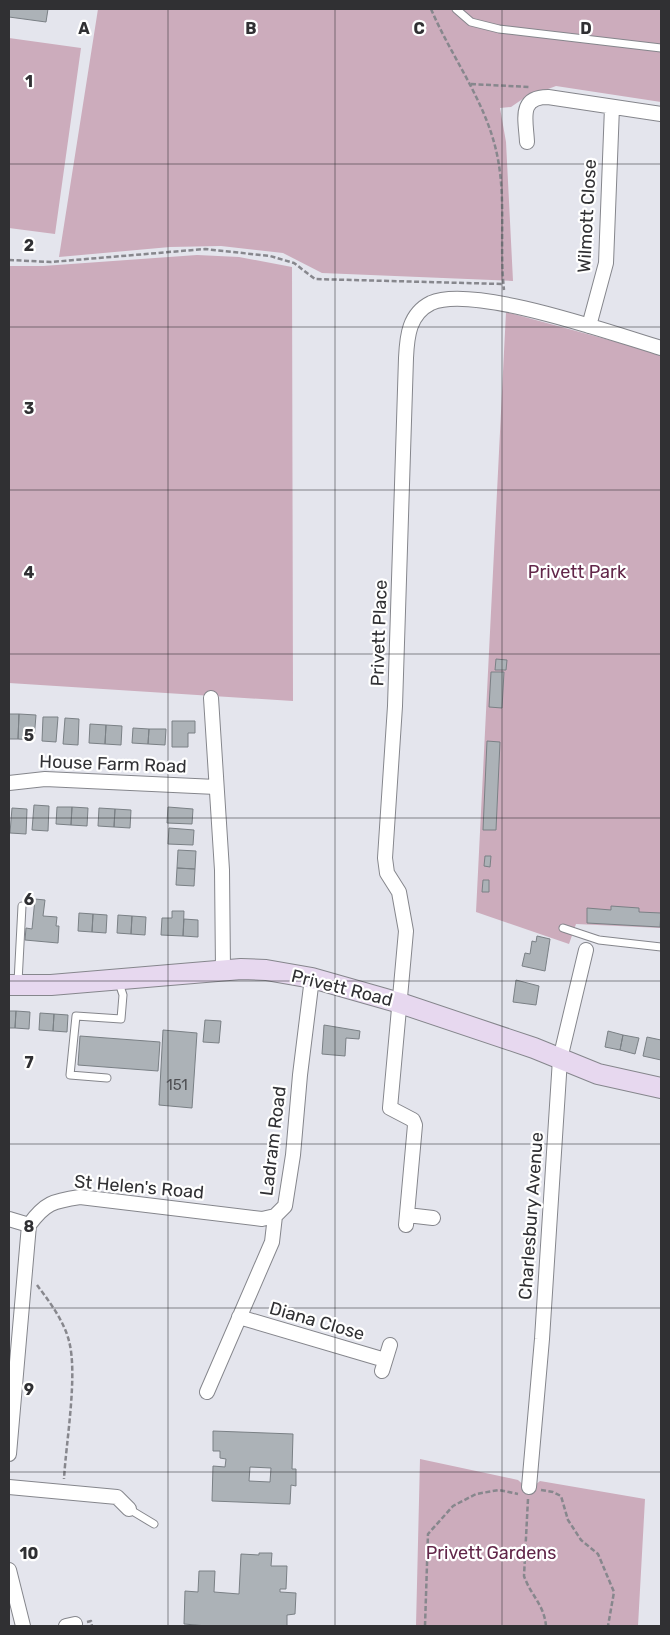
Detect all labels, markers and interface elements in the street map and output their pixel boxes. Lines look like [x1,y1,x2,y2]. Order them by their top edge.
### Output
text: A [78,19,90,38]
text: B [245,19,257,38]
text: C [413,19,425,38]
text: D [580,19,592,38]
text: 1 [25,72,33,91]
street label: Wilmott Close [573,159,601,273]
text: 2 [24,236,34,255]
text: 3 [24,399,34,418]
park label: Privett Park [528,561,627,583]
text: 4 [24,563,35,582]
street label: Privett Place [366,579,392,687]
text: 5 [24,726,34,745]
street label: House Farm Road [39,750,187,778]
text: 6 [24,890,34,909]
street label: Privett Road [289,965,395,1011]
text: 7 [24,1053,34,1072]
house number: 151 [166,1076,188,1094]
street label: Ladram Road [255,1085,291,1197]
street label: Charlesbury Avenue [514,1131,548,1301]
street label: St Helen's Road [73,1170,205,1204]
text: 8 [24,1217,35,1236]
street label: Diana Close [267,1297,367,1345]
text: 9 [24,1380,34,1399]
park label: Privett Gardens [426,1542,556,1564]
text: 10 [20,1544,39,1563]

